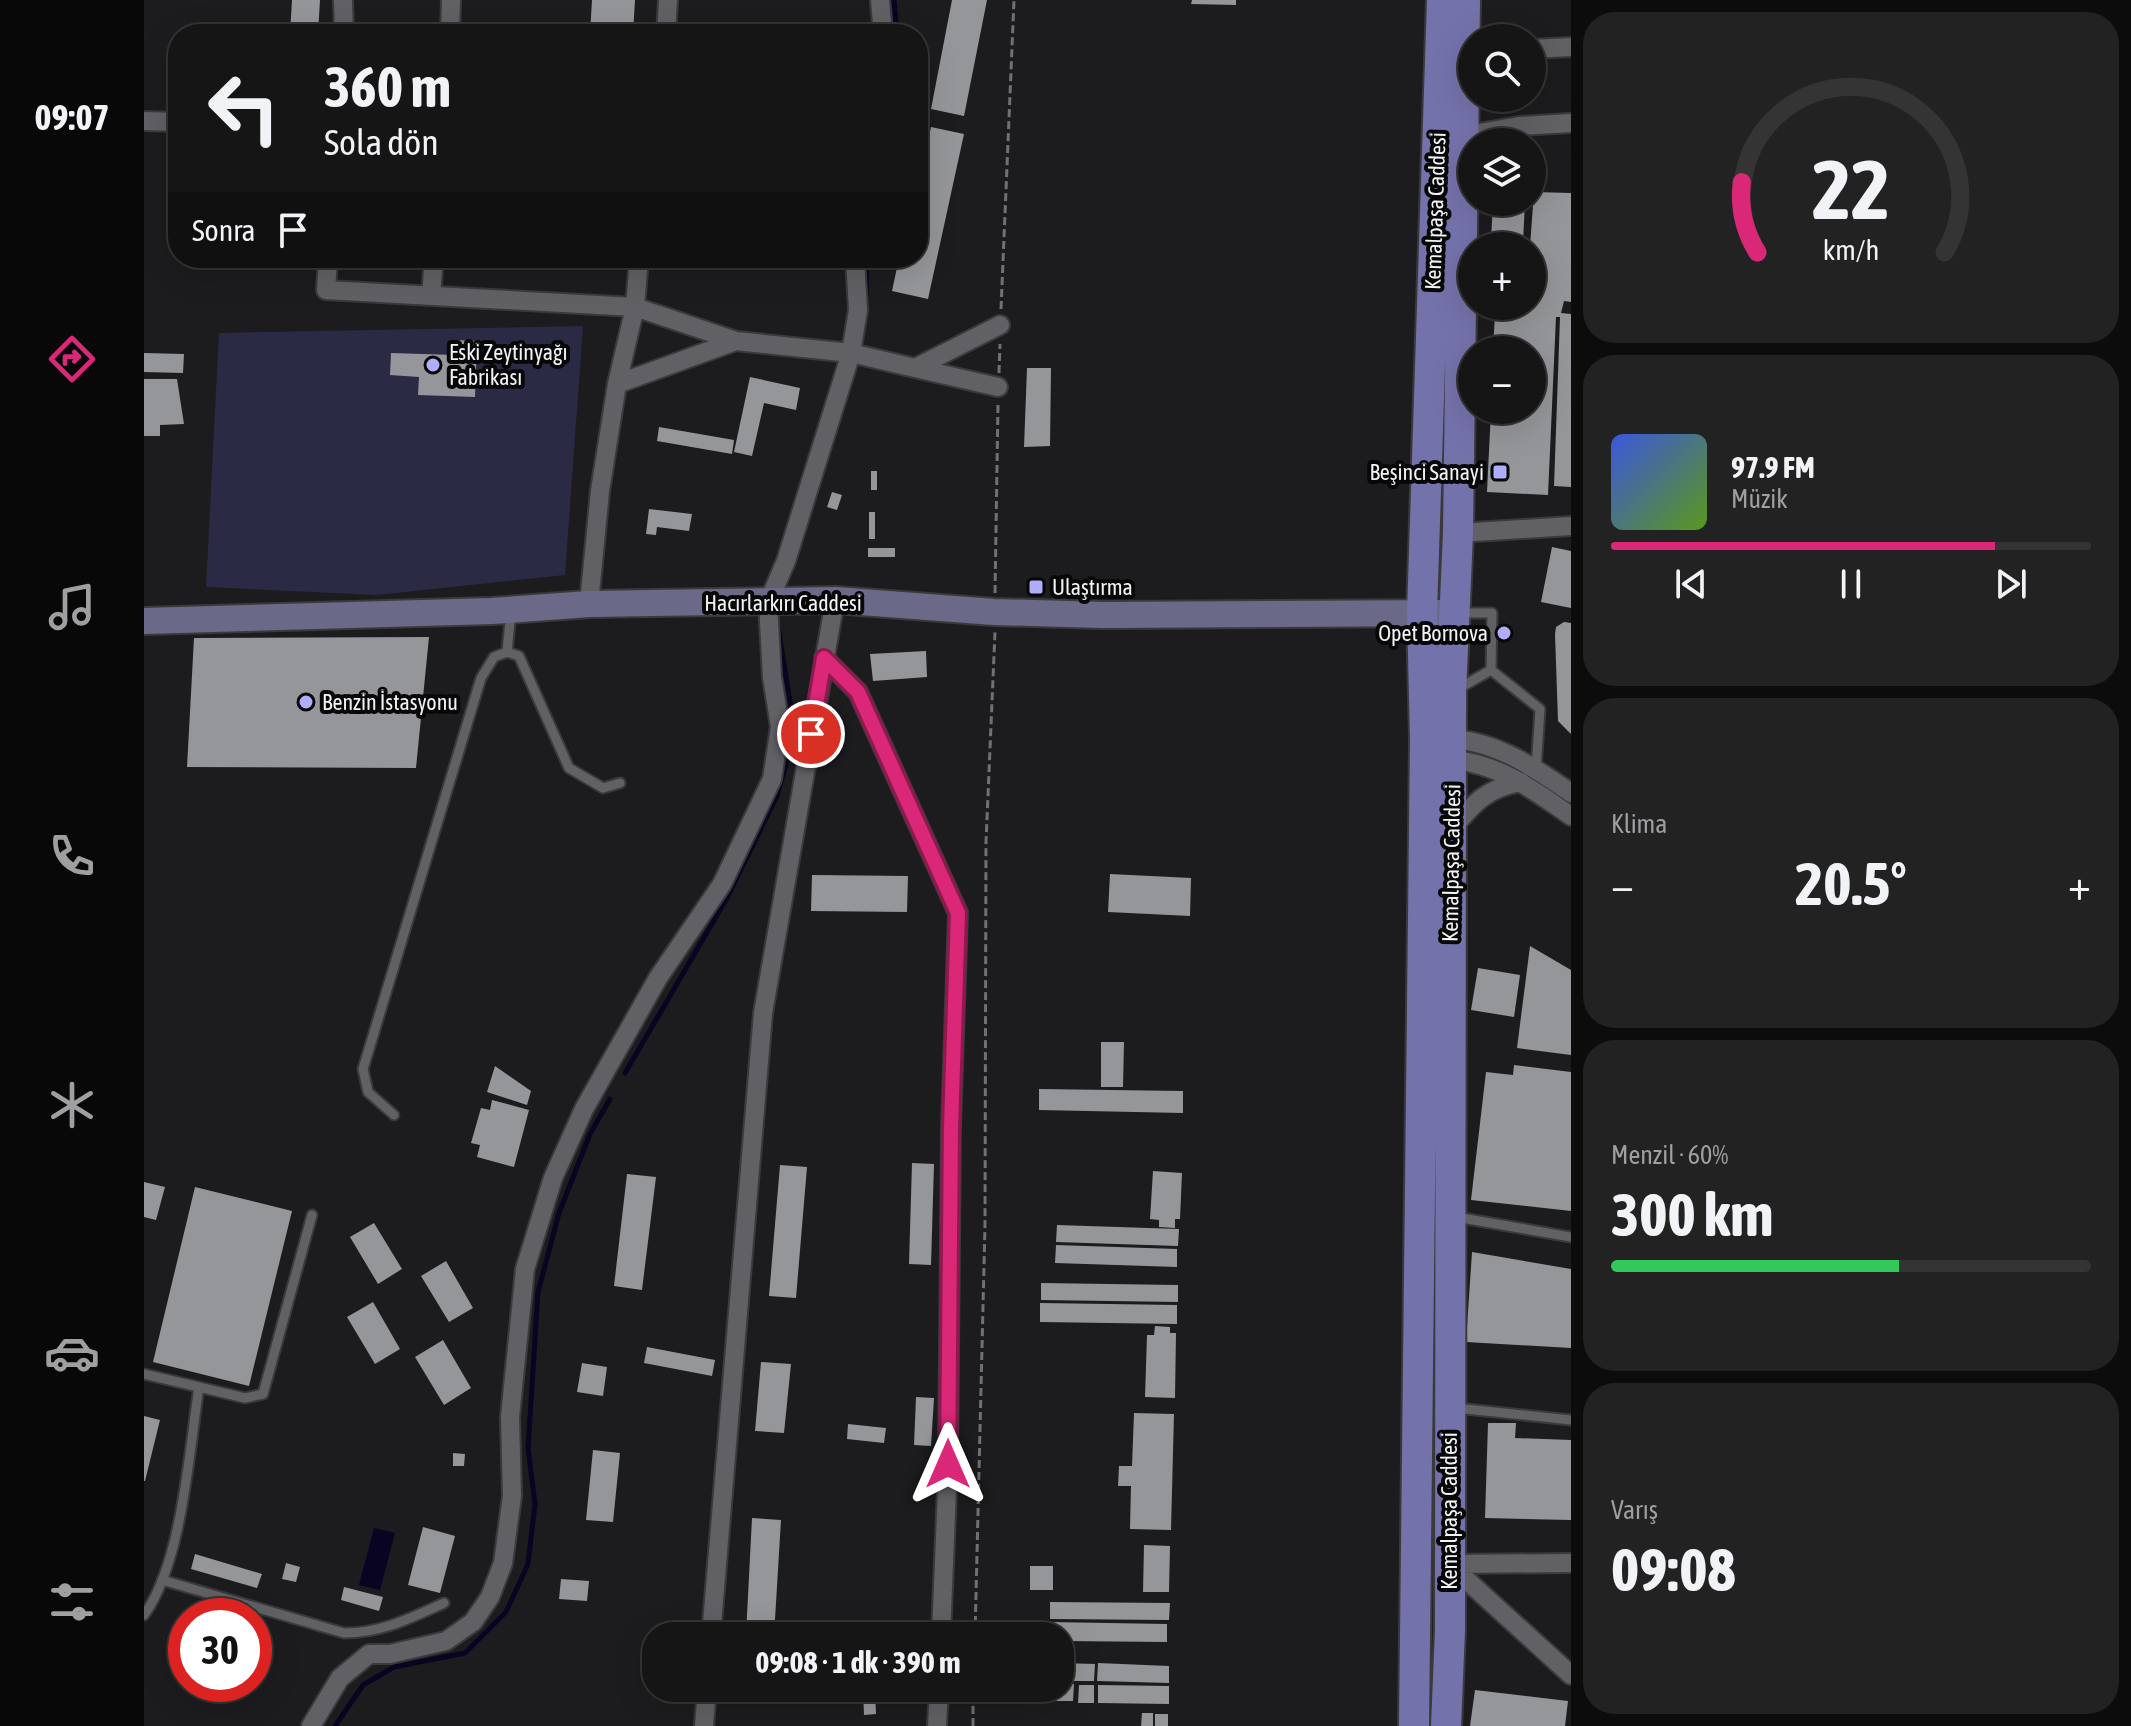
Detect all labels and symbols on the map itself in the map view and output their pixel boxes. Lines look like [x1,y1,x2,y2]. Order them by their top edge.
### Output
street label: Kemalpaşa Caddesi [1419,132,1451,290]
place label: Eski Zeytinyağı Fabrikası [449,339,568,390]
marker: Eski Zeytinyağı Fabrikası [424,356,442,374]
place label: Beşinci Sanayi [1369,459,1484,485]
marker: Beşinci Sanayi [1491,463,1509,481]
place label: Ulaştırma [1052,574,1133,600]
marker: Ulaştırma [1027,578,1045,596]
street label: Hacırlarkırı Caddesi [704,590,862,616]
place label: Opet Bornova [1378,620,1488,646]
marker: Opet Bornova [1495,624,1513,642]
place label: Benzin İstasyonu [322,689,458,715]
marker: Benzin İstasyonu [297,693,315,711]
pin [777,700,845,768]
street label: Kemalpaşa Caddesi [1437,784,1465,942]
position arrow [906,1422,990,1506]
street label: Kemalpaşa Caddesi [1436,1432,1462,1590]
speed limit sign: 30 [168,1598,272,1702]

